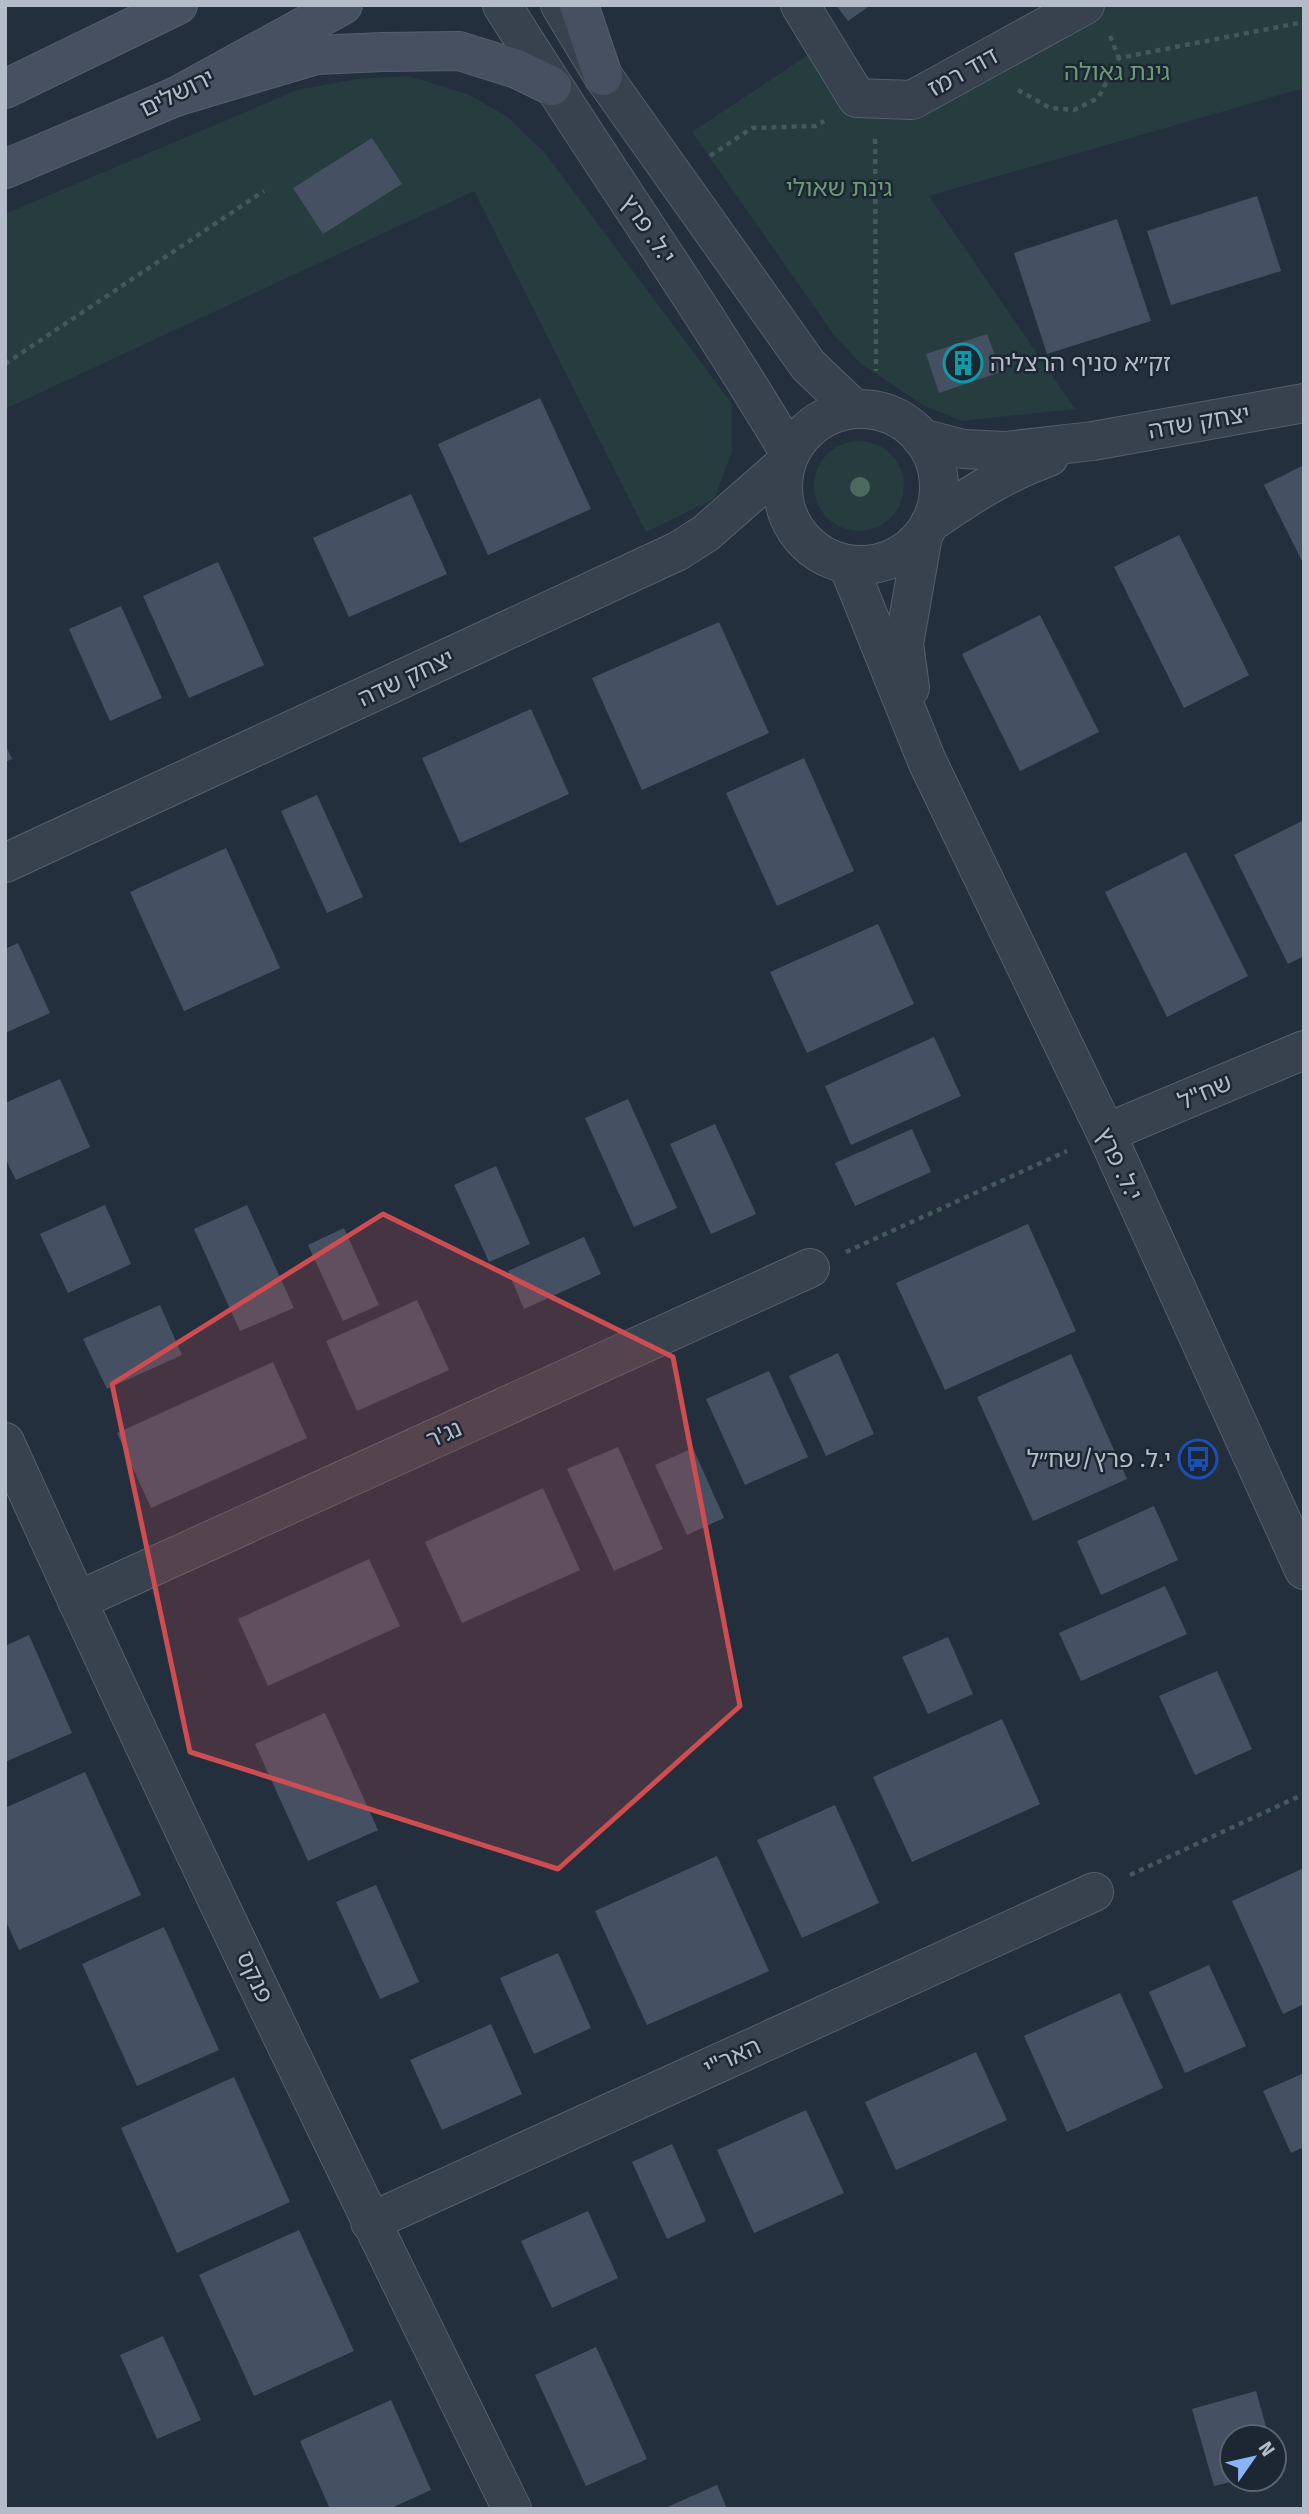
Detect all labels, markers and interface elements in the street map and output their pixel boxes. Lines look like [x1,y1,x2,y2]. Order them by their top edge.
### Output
street label: דוד רמז [923,41,1003,103]
park label: גינת גאולה [1064,58,1170,86]
street label: ירושלים [135,63,219,123]
park label: גינת שאולי [786,174,892,202]
street label: י.ל. פרץ [615,189,681,269]
building icon: זק״א סניף הרצליה [942,342,984,384]
place label: זק״א סניף הרצליה [990,349,1171,377]
street label: יצחק שדה [1146,399,1252,445]
street label: יצחק שדה [353,644,459,712]
street label: שח"ל [1174,1068,1236,1116]
street label: י.ל. פרץ [1090,1123,1148,1205]
street label: נג'ר [422,1414,466,1454]
bus stop icon: י.ל. פרץ/שח״ל [1177,1438,1219,1480]
place label: י.ל. פרץ/שח״ל [1027,1445,1171,1473]
street label: פנקס [231,1947,279,2007]
street label: האר"י [699,2032,765,2082]
north arrow [1218,2423,1288,2493]
text: N [1254,2437,1280,2460]

